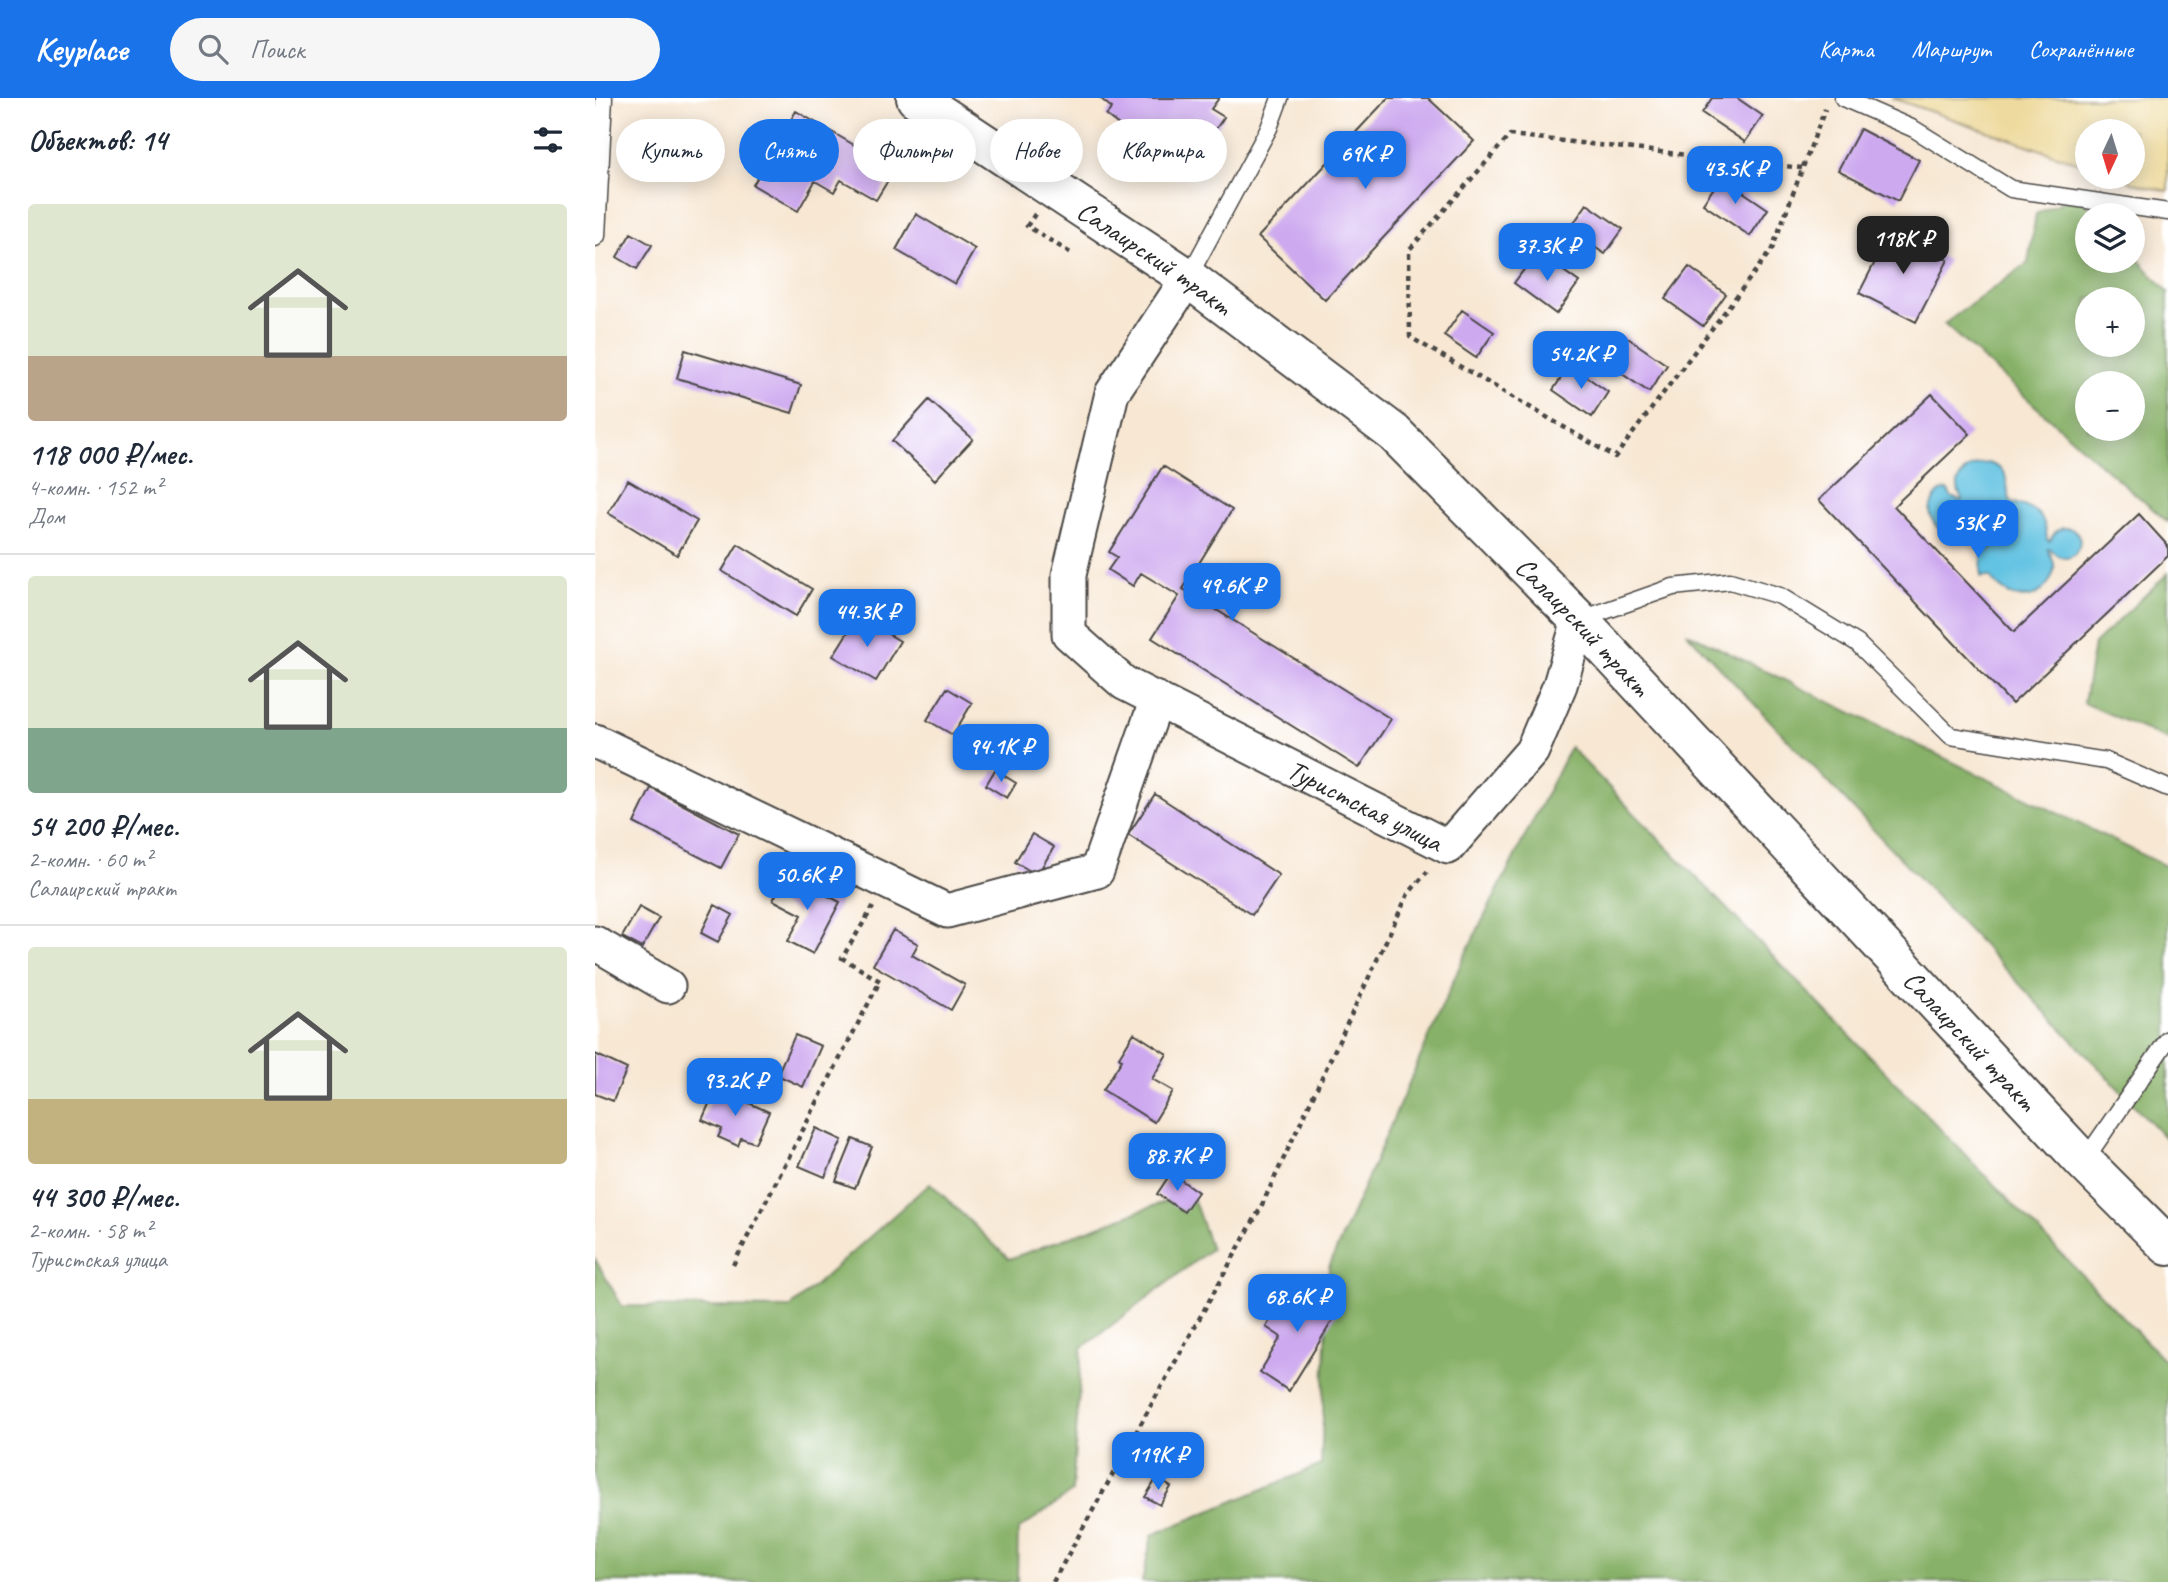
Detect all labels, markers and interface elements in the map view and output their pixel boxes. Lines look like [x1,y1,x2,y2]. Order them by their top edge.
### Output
search box [170,18,660,81]
text: Keyplace [35,28,128,70]
icon: search [194,30,232,68]
text: Поиск [250,33,305,66]
text: Карта [1819,34,1874,64]
text: Маршрут [1912,34,1991,64]
text: Сохранённые [2029,34,2133,64]
chip: Купить [616,119,725,182]
chip: Снять [739,119,839,182]
chip: Фильтры [853,119,976,182]
chip: Новое [990,119,1083,182]
chip: Квартира [1097,119,1227,182]
north arrow [2075,119,2145,189]
map controls [2075,119,2145,441]
text: Объектов: 14 [28,121,167,159]
icon: filters [529,121,567,159]
pin: 69K ₽ [1316,132,1414,191]
text: 69K ₽ [1340,139,1390,168]
pin: 43.5K ₽ [1670,146,1800,206]
text: 43.5K ₽ [1703,154,1767,183]
street label: Салаирский тракт [1071,192,1240,323]
button: layers [2075,203,2145,273]
pin: 118K ₽ [1846,216,1960,276]
pin: 37.3K ₽ [1482,223,1612,283]
text: 118K ₽ [1873,224,1933,253]
text: 37.3K ₽ [1515,231,1579,260]
icon: home [235,250,361,376]
button: + [2075,287,2145,357]
pin: 54.2K ₽ [1516,331,1646,391]
text: 54.2K ₽ [1549,339,1613,368]
button: − [2075,371,2145,441]
text: 118 000 ₽/мес. [28,435,193,473]
text: 4-комн. · 152 m² [28,473,162,502]
pin: 53K ₽ [1929,500,2027,560]
text: Дом [28,502,65,531]
text: 53K ₽ [1953,508,2003,537]
street label: Салаирский тракт [1508,549,1659,704]
pin: 49.6K ₽ [1167,564,1297,623]
text: 49.6K ₽ [1200,571,1264,600]
pin: 44.3K ₽ [802,589,932,649]
text: 44.3K ₽ [835,597,899,626]
icon: home [235,622,361,748]
pin: 94.1K ₽ [936,724,1066,784]
text: 94.1K ₽ [969,732,1033,761]
street label: Туристская улица [1282,751,1450,860]
text: 54 200 ₽/мес. [28,807,179,845]
text: 2-комн. · 60 m² [28,845,152,874]
pin: 50.6K ₽ [742,852,872,912]
text: 50.6K ₽ [775,860,839,889]
text: Салаирский тракт [28,874,175,903]
street label: Салаирский тракт [1896,962,2045,1119]
icon: home [235,993,361,1119]
pin: 93.2K ₽ [670,1058,800,1118]
text: 93.2K ₽ [703,1066,767,1095]
pin: 88.7K ₽ [1112,1134,1242,1193]
text: 88.7K ₽ [1145,1141,1209,1170]
text: 44 300 ₽/мес. [28,1178,179,1216]
text: 2-комн. · 58 m² [28,1216,152,1245]
text: Туристская улица [28,1245,167,1274]
pin: 68.6K ₽ [1232,1274,1362,1334]
text: 68.6K ₽ [1264,1282,1330,1311]
pin: 119K ₽ [1101,1432,1215,1492]
text: 119K ₽ [1128,1440,1188,1469]

